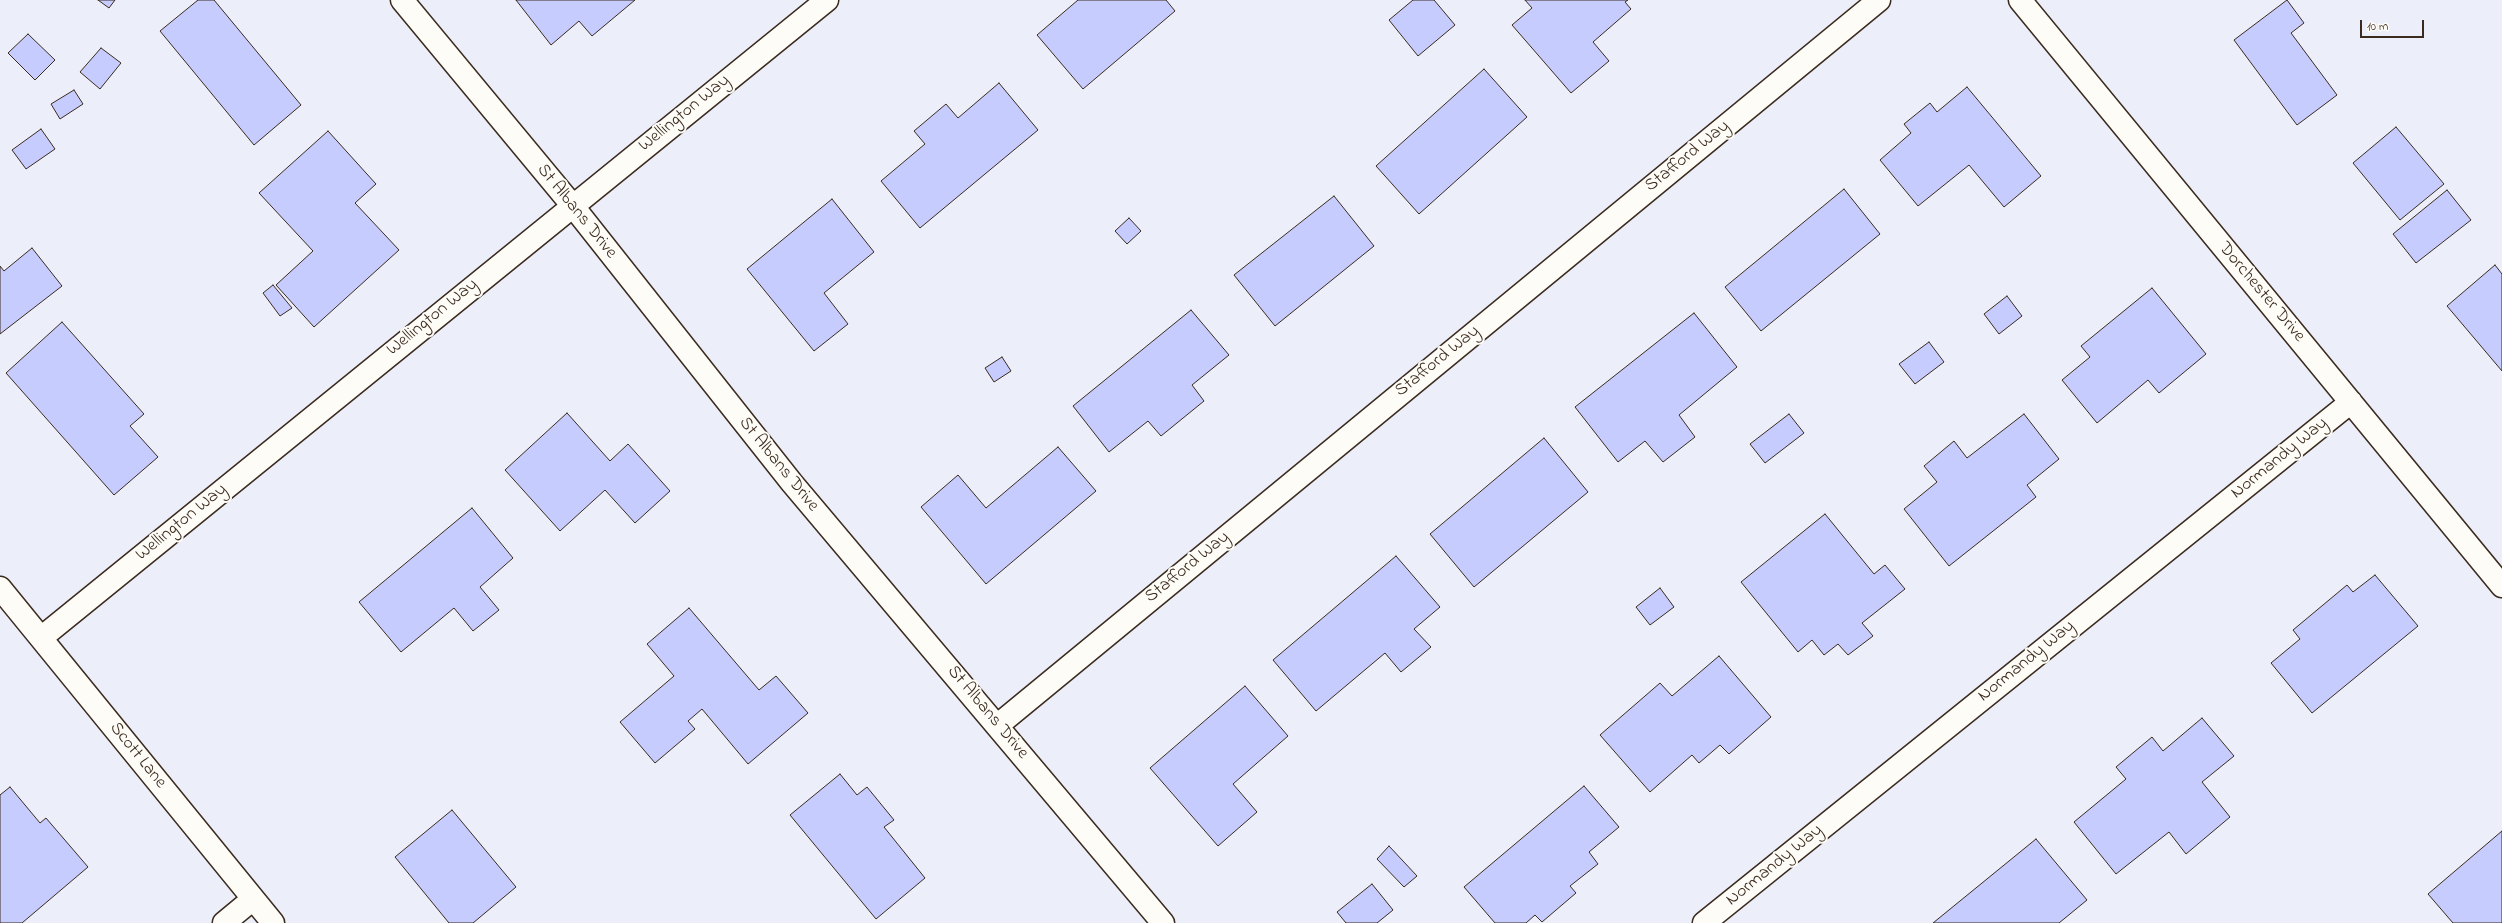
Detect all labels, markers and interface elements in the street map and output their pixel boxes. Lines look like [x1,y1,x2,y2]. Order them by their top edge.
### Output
scale bar [2362,12,2426,38]
text: 10 m [2367,18,2388,36]
street label: Wellington Way [635,71,735,157]
street label: Stafford Way [1641,116,1735,198]
street label: St Albans Drive [531,160,621,264]
street label: Dorchester Drive [2213,239,2309,347]
street label: Wellington Way [383,275,483,361]
street label: Stafford Way [1391,321,1485,403]
street label: St Albans Drive [733,413,823,517]
street label: Normandy Way [2227,413,2333,505]
street label: Wellington Way [132,480,232,566]
street label: Stafford Way [1141,527,1235,609]
street label: Normandy Way [1974,616,2080,708]
street label: St Albans Drive [942,662,1032,764]
street label: Scott Lane [104,719,170,793]
street label: Normandy Way [1722,820,1828,912]

